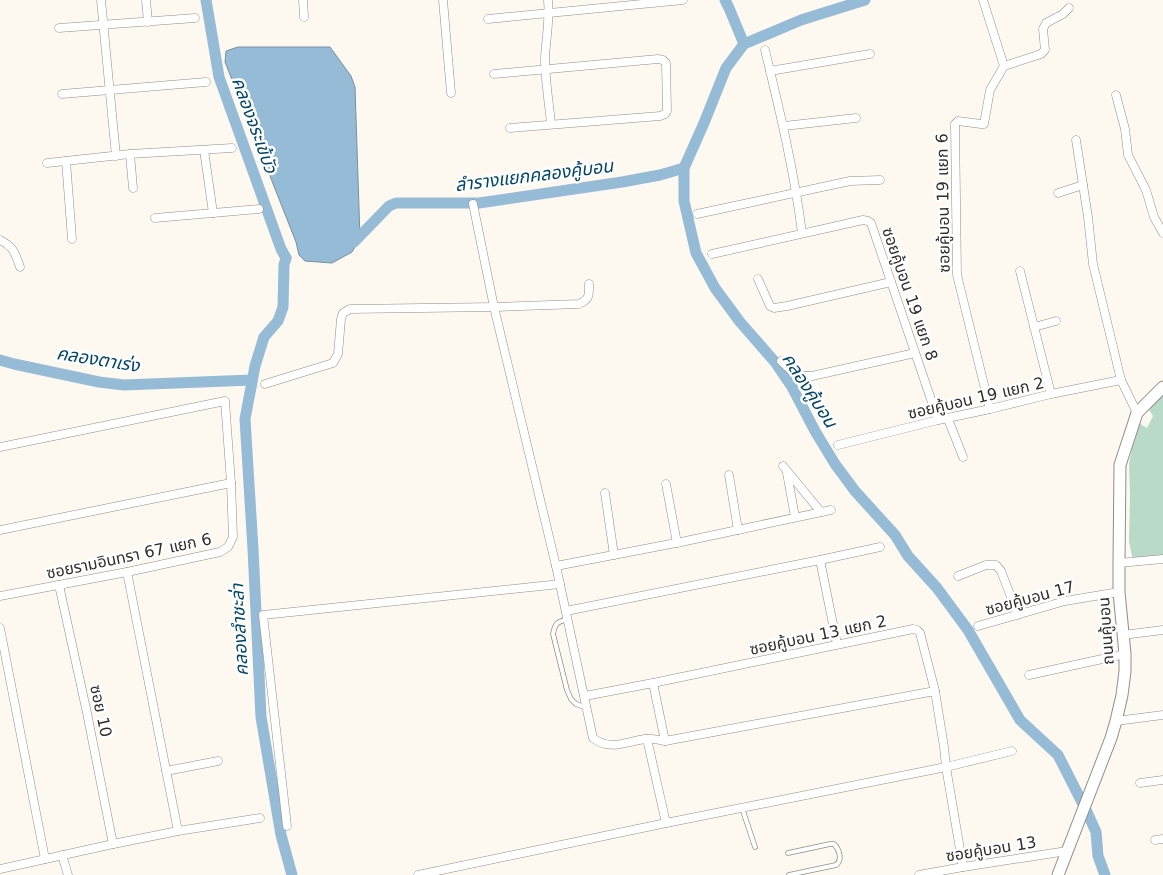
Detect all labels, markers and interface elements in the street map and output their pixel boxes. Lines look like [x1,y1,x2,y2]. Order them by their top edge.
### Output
water label: คลองจระเข้บัว [228,74,282,177]
street label: ซอยคู้บอน 19 แยก 6 [932,133,954,273]
water label: ลำรางแยกคลองคู้บอน [454,155,615,196]
street label: ซอยคู้บอน 19 แยก 8 [878,225,942,363]
water label: คลองตาเร่ง [55,342,142,376]
water label: คลองคู้บอน [777,349,842,433]
street label: ซอยคู้บอน 19 แยก 2 [906,373,1046,423]
street label: ซอยรามอินทรา 67 แยก 6 [45,529,213,583]
street label: ซอยคู้บอน 17 [983,577,1077,619]
water label: คลองลำชะล่า [226,583,252,677]
street label: ถนนคู้บอน [1094,597,1118,665]
street label: ซอยคู้บอน 13 แยก 2 [748,611,888,659]
street label: ซอย 10 [86,683,116,739]
street label: ซอยคู้บอน 13 [944,832,1038,866]

